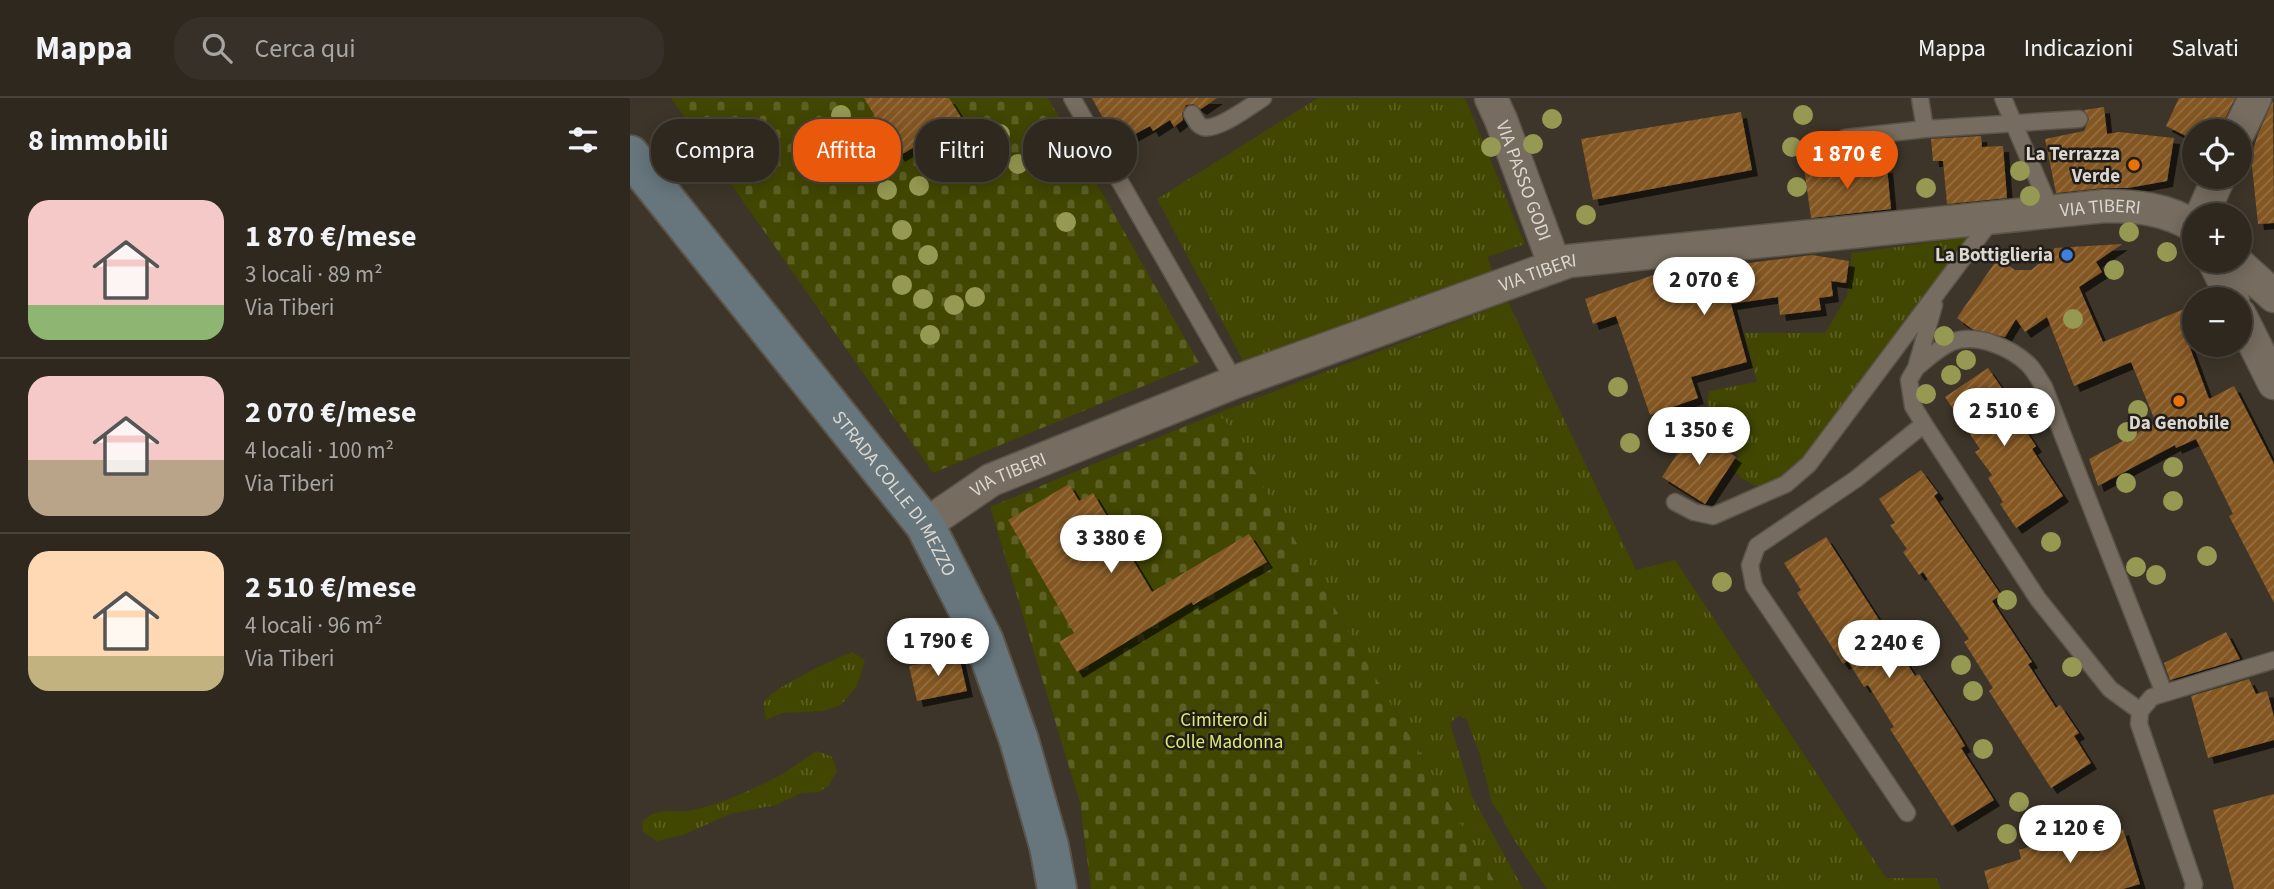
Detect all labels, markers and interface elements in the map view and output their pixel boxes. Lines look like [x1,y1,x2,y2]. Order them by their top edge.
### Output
search box [174,17,664,80]
text: Mappa [35,25,132,72]
icon: search [198,29,236,67]
text: Cerca qui [254,30,356,67]
text: Mappa [1918,31,1986,66]
text: Indicazioni [2024,31,2133,66]
text: Salvati [2171,31,2239,66]
street label: VIA PASSO GODI [1489,117,1558,245]
text: 8 immobili [28,119,169,162]
chip: Compra [651,119,779,182]
chip: Affitta [793,119,901,182]
chip: Filtri [915,119,1009,182]
chip: Nuovo [1023,119,1137,182]
map controls [2182,119,2252,357]
button: locate [2182,119,2252,189]
icon: filters [564,121,602,159]
pin: 1 870 € [1782,132,1912,191]
text: 1 870 € [1812,137,1882,170]
place label: La Terrazza Verde [2026,141,2120,190]
marker: La Terrazza Verde [2126,157,2142,173]
street label: VIA TIBERI [2058,192,2142,224]
button: + [2182,203,2252,273]
text: 1 870 €/mese [245,215,416,258]
icon: home [84,228,168,312]
place label: La Bottiglieria [1935,242,2053,269]
street label: VIA TIBERI [1495,247,1578,299]
marker: La Bottiglieria [2059,247,2075,263]
text: 3 locali · 89 m² [245,258,383,291]
pin: 2 070 € [1639,258,1769,317]
text: 2 070 € [1669,263,1739,296]
button: − [2182,287,2252,357]
text: Via Tiberi [245,291,334,324]
pin: 2 510 € [1939,388,2069,448]
text: 2 070 €/mese [245,391,416,434]
marker: Da Genobile [2171,393,2187,409]
text: 2 510 € [1969,394,2039,427]
icon: home [84,404,168,488]
street label: STRADA COLLE DI MEZZO [826,405,962,581]
pin: 1 350 € [1634,408,1764,467]
place label: Da Genobile [2129,410,2229,437]
text: 1 350 € [1664,413,1734,446]
text: 4 locali · 100 m² [245,434,394,467]
street label: VIA TIBERI [965,446,1050,504]
text: Via Tiberi [245,467,334,500]
pin: 3 380 € [1046,516,1176,575]
text: 3 380 € [1076,521,1146,554]
text: 2 510 €/mese [245,566,416,609]
icon: home [84,579,168,663]
text: 4 locali · 96 m² [245,609,383,642]
pin: 1 790 € [873,618,1003,678]
pin: 2 240 € [1824,620,1954,680]
text: 1 790 € [903,624,973,657]
text: 2 240 € [1854,626,1924,659]
text: Via Tiberi [245,642,334,675]
park label: Cimitero di Colle Madonna [1165,707,1283,756]
pin: 2 120 € [2005,806,2135,865]
text: 2 120 € [2035,811,2105,844]

